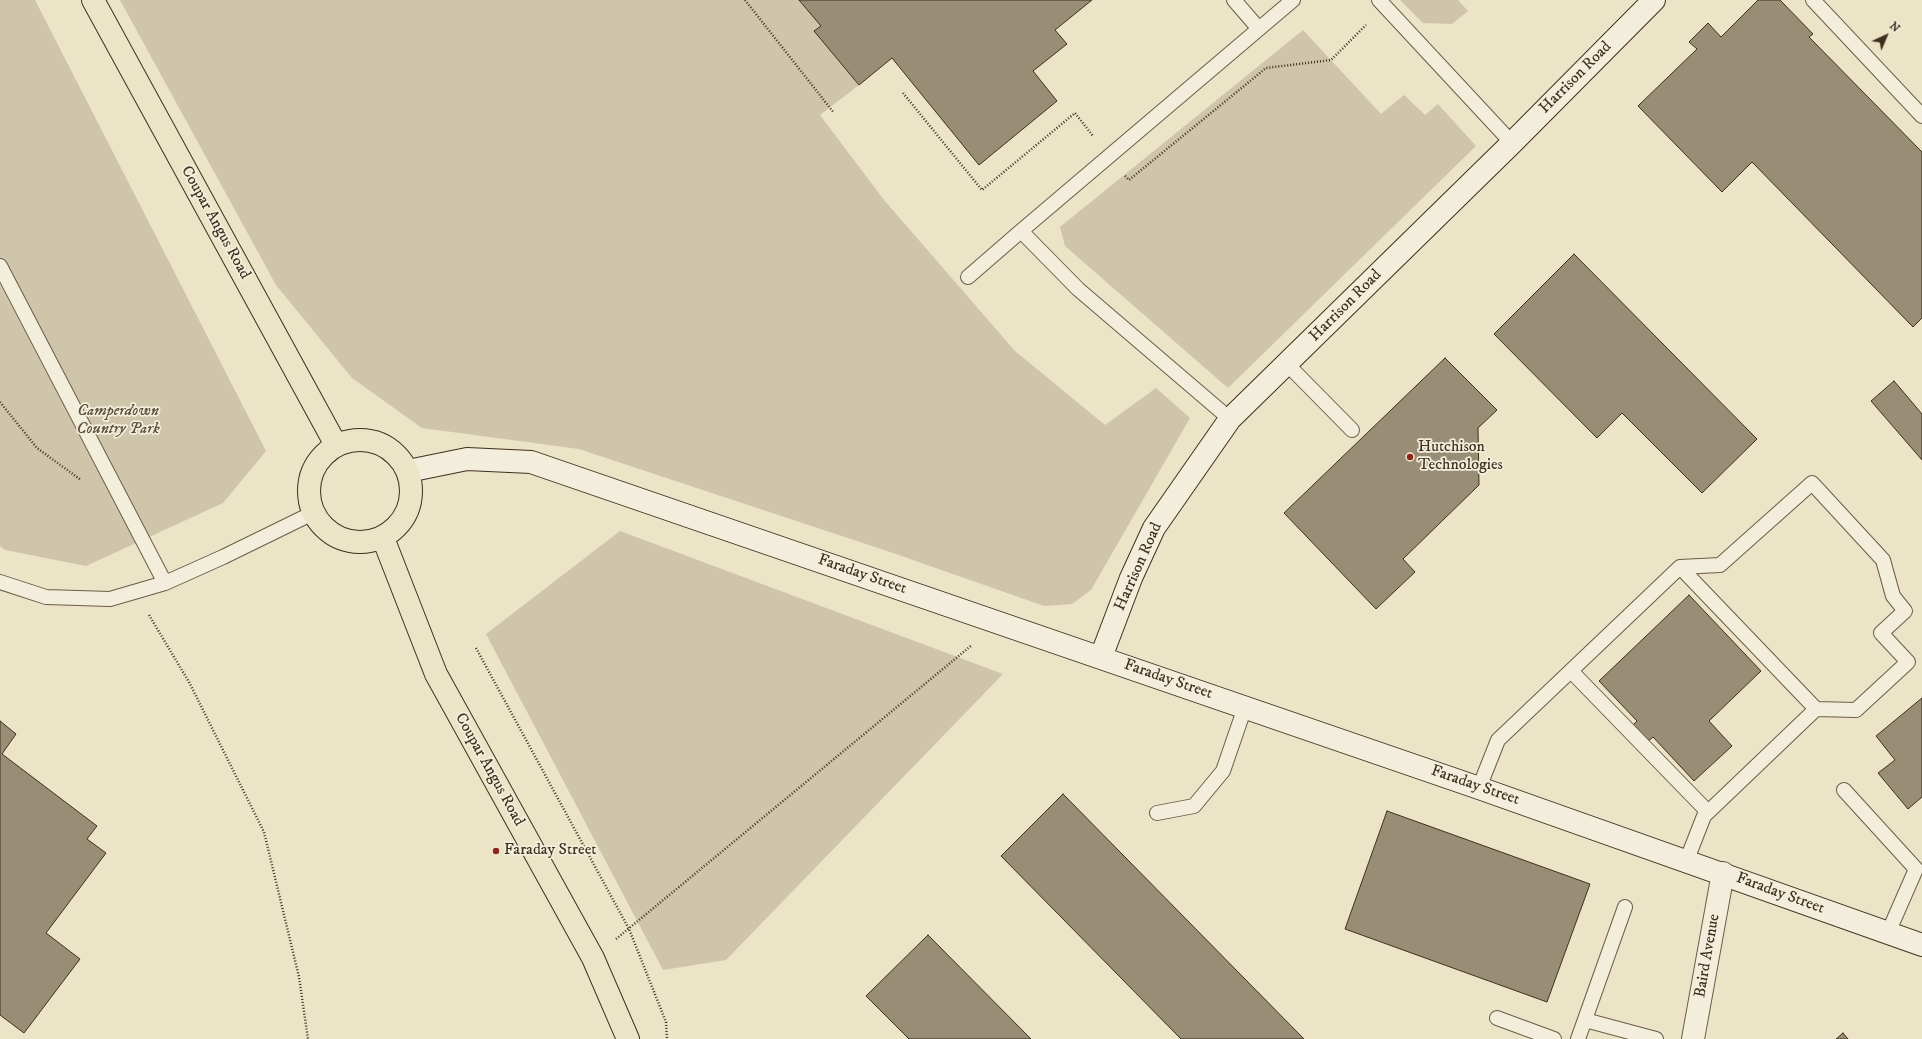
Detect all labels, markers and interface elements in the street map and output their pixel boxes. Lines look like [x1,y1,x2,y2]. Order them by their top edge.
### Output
north arrow [1866,16,1906,56]
text: N [1886,19,1902,36]
street label: Harrison Road [1536,38,1616,118]
street label: Coupar Angus Road [176,163,254,283]
street label: Harrison Road [1306,266,1386,346]
park label: Camperdown Country Park [76,402,160,440]
place label: Hutchison Technologies [1418,438,1503,476]
marker: Hutchison Technologies [1405,452,1415,462]
street label: Harrison Road [1111,520,1167,614]
street label: Faraday Street [815,551,909,599]
street label: Faraday Street [1121,656,1215,704]
street label: Coupar Angus Road [450,710,528,830]
street label: Faraday Street [1428,762,1522,810]
place label: Faraday Street [504,841,596,861]
marker: Faraday Street [491,846,501,856]
street label: Faraday Street [1733,869,1827,919]
street label: Baird Avenue [1691,913,1725,999]

